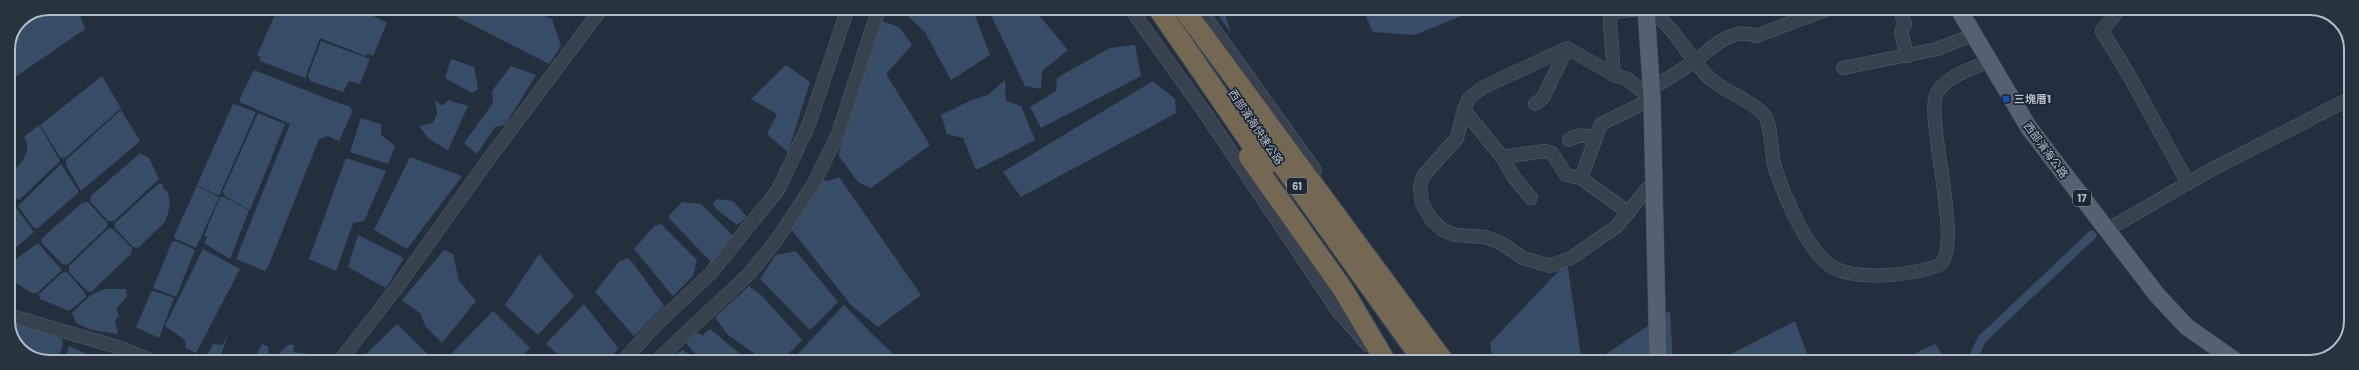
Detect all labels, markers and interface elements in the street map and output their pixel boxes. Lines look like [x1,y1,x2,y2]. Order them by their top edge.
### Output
street label: 西部濱海快速公路 [1225,86,1287,168]
place label: 三塊厝1 [2014,91,2051,107]
marker: 三塊厝1 [2001,94,2011,104]
street label: 西部濱海公路 [2020,119,2072,181]
road number: 61 [1287,178,1307,194]
road number: 17 [2073,190,2091,206]

